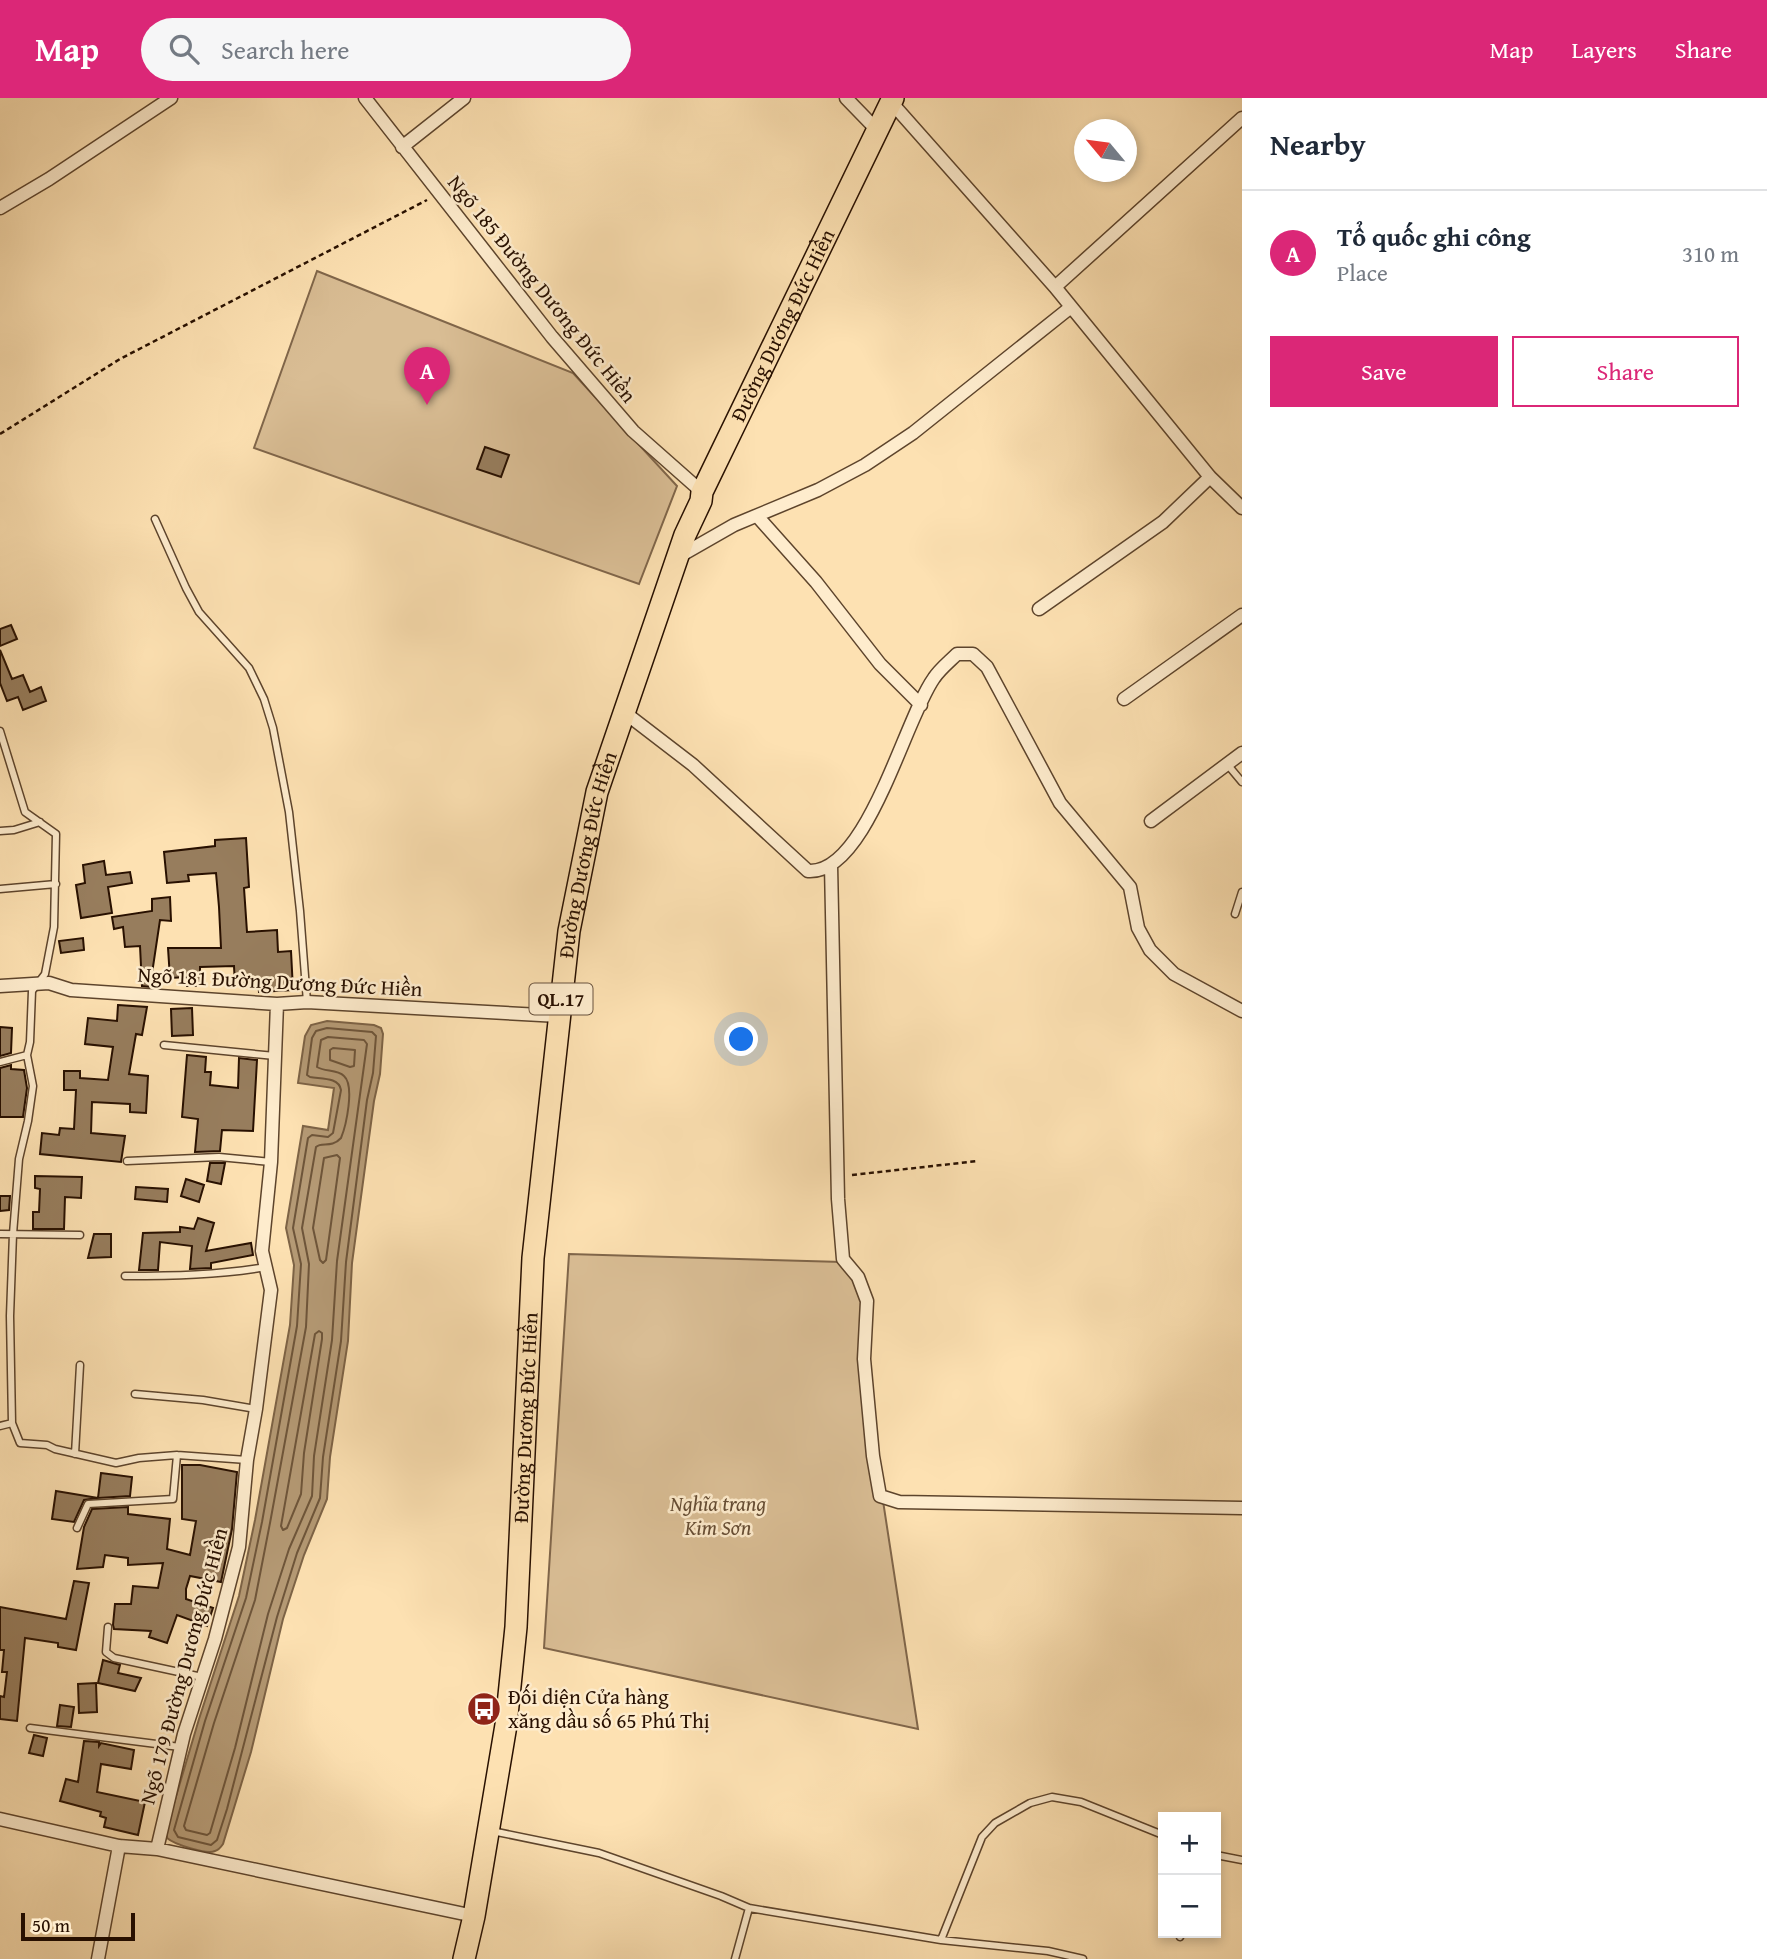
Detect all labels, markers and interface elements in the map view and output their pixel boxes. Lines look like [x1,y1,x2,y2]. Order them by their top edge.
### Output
search box [141,18,631,81]
text: Map [35,25,99,73]
icon: search [165,30,203,68]
text: Search here [221,30,349,69]
text: Map [1490,32,1533,67]
text: Layers [1571,32,1637,67]
text: Share [1675,32,1732,67]
north arrow [1074,119,1137,182]
text: Nearby [1270,122,1366,166]
street label: Ngõ 185 Đường Dương Đức Hiền [441,168,644,409]
text: Tổ quốc ghi công [1337,217,1531,256]
street label: Đường Dương Đức Hiền [722,223,842,427]
text: A [1286,237,1300,270]
text: 310 m [1682,237,1739,270]
text: Place [1337,256,1388,289]
button: Save [1270,336,1498,407]
button: Share [1512,336,1739,407]
pin: A [404,347,450,405]
street label: Đường Dương Đức Hiền [550,747,625,960]
street label: Ngõ 181 Đường Dương Đức Hiền [137,959,423,1004]
road number: QL.17 [530,984,592,1015]
your location [724,1022,758,1056]
street label: Đường Dương Đức Hiền [505,1311,545,1523]
park label: Nghĩa trang Kim Sơn [669,1488,766,1543]
street label: Ngõ 179 Đường Dương Đức Hiền [132,1524,235,1808]
place label: Đối diện Cửa hàng xăng dầu số 65 Phú Thị [508,1681,710,1736]
bus stop icon: Đối diện Cửa hàng xăng dầu số 65 Phú Thị [465,1690,503,1728]
map controls [1158,1812,1221,1938]
button: + [1158,1812,1221,1875]
button: − [1158,1875,1221,1938]
scale bar [21,1910,135,1942]
text: 50 m [32,1911,70,1939]

